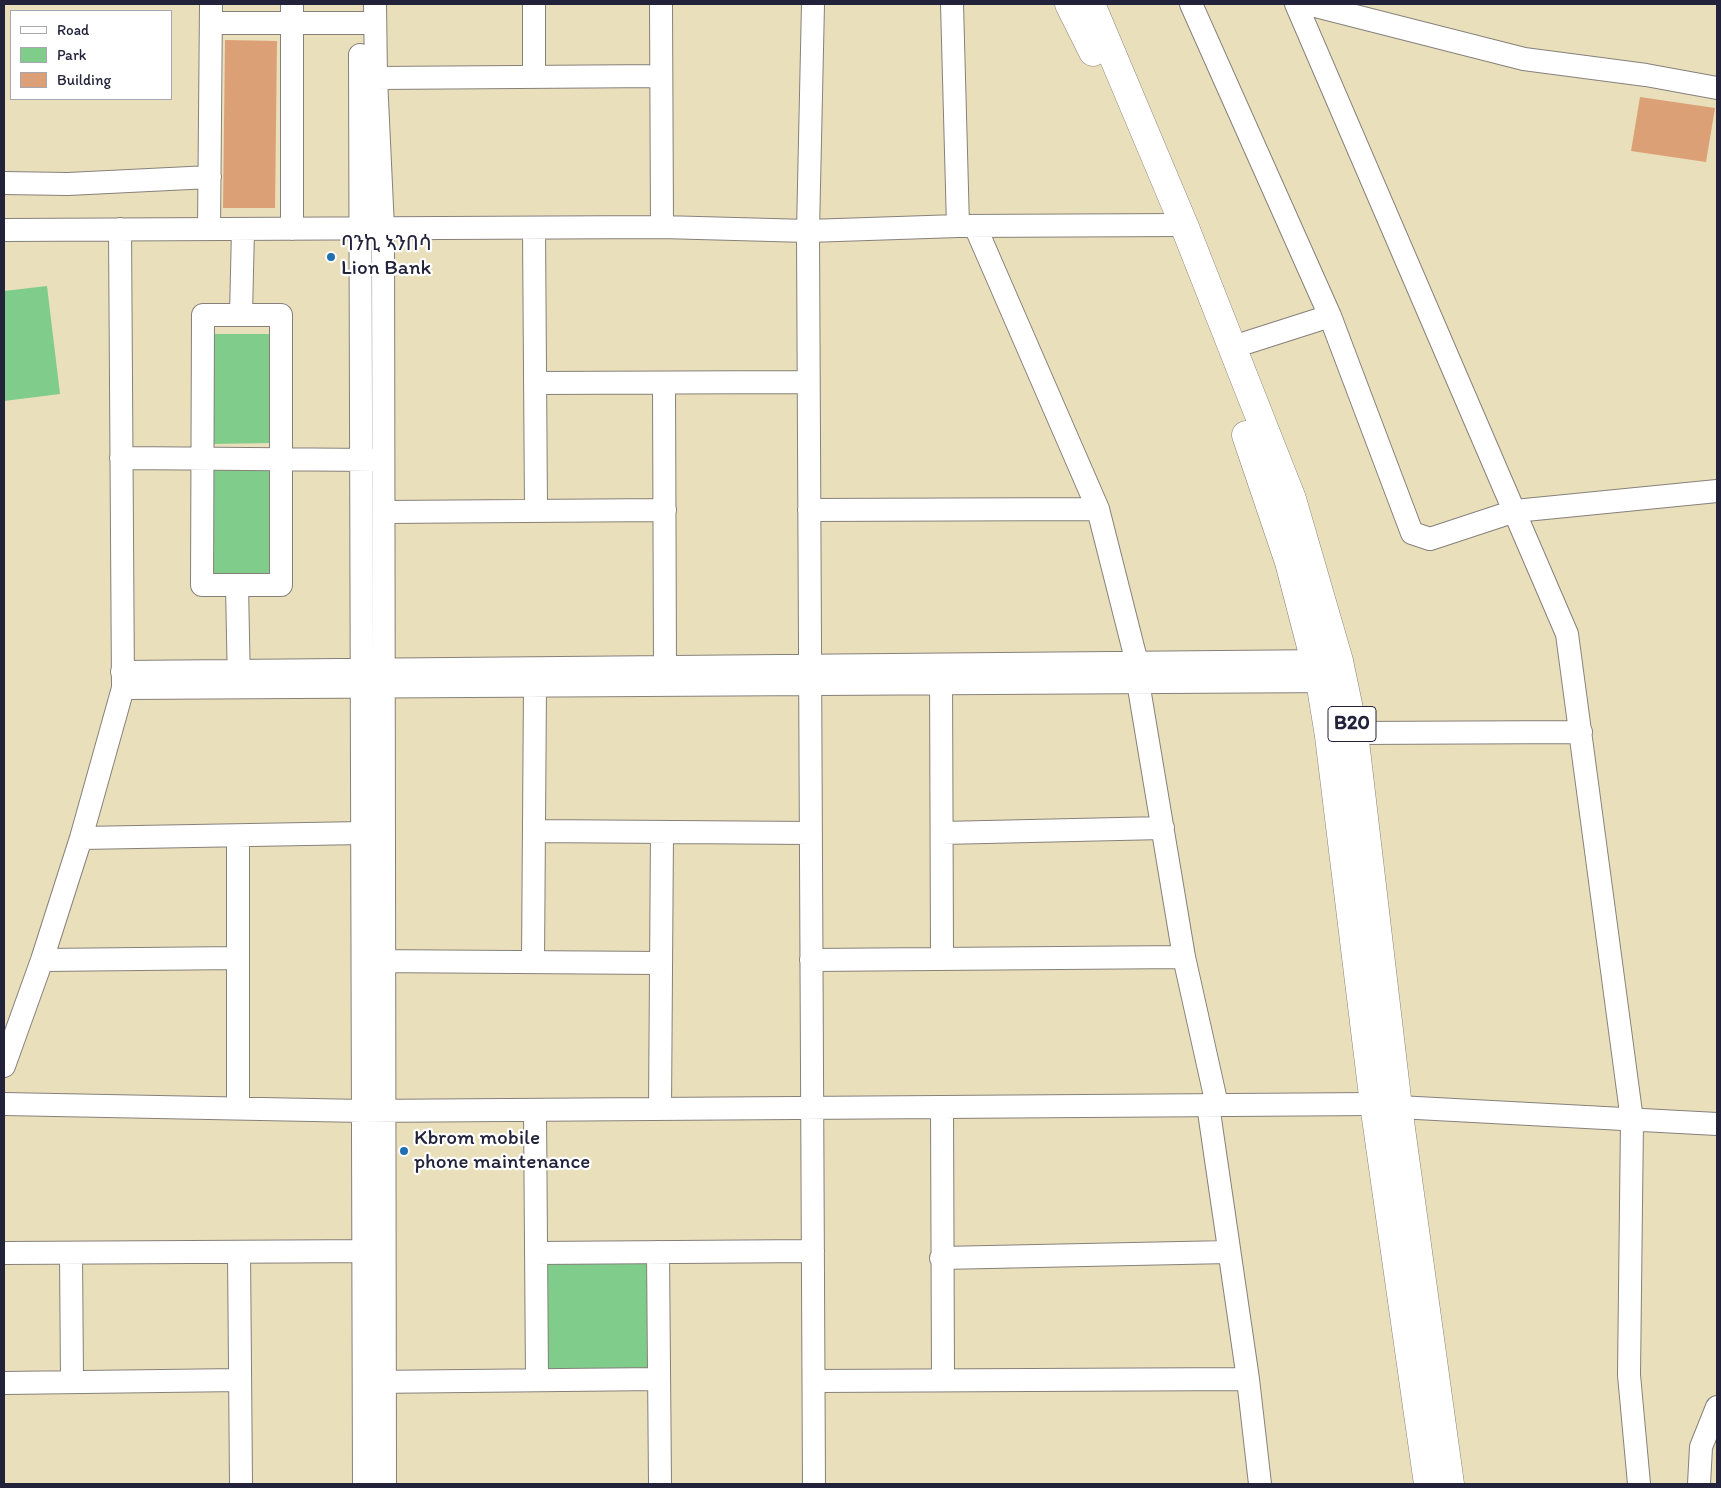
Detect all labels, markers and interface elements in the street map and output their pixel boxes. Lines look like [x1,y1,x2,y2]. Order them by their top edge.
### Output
legend [10,10,172,100]
text: Road [57,21,89,39]
text: Park [57,46,87,64]
text: Building [57,71,111,89]
place label: ባንኪ ኣንበሳ Lion Bank [341,232,432,282]
marker: ባንኪ ኣንበሳ Lion Bank [325,251,337,263]
road number: B20 [1328,706,1376,742]
place label: Kbrom mobile phone maintenance [414,1126,590,1176]
marker: Kbrom mobile phone maintenance [398,1145,410,1157]

